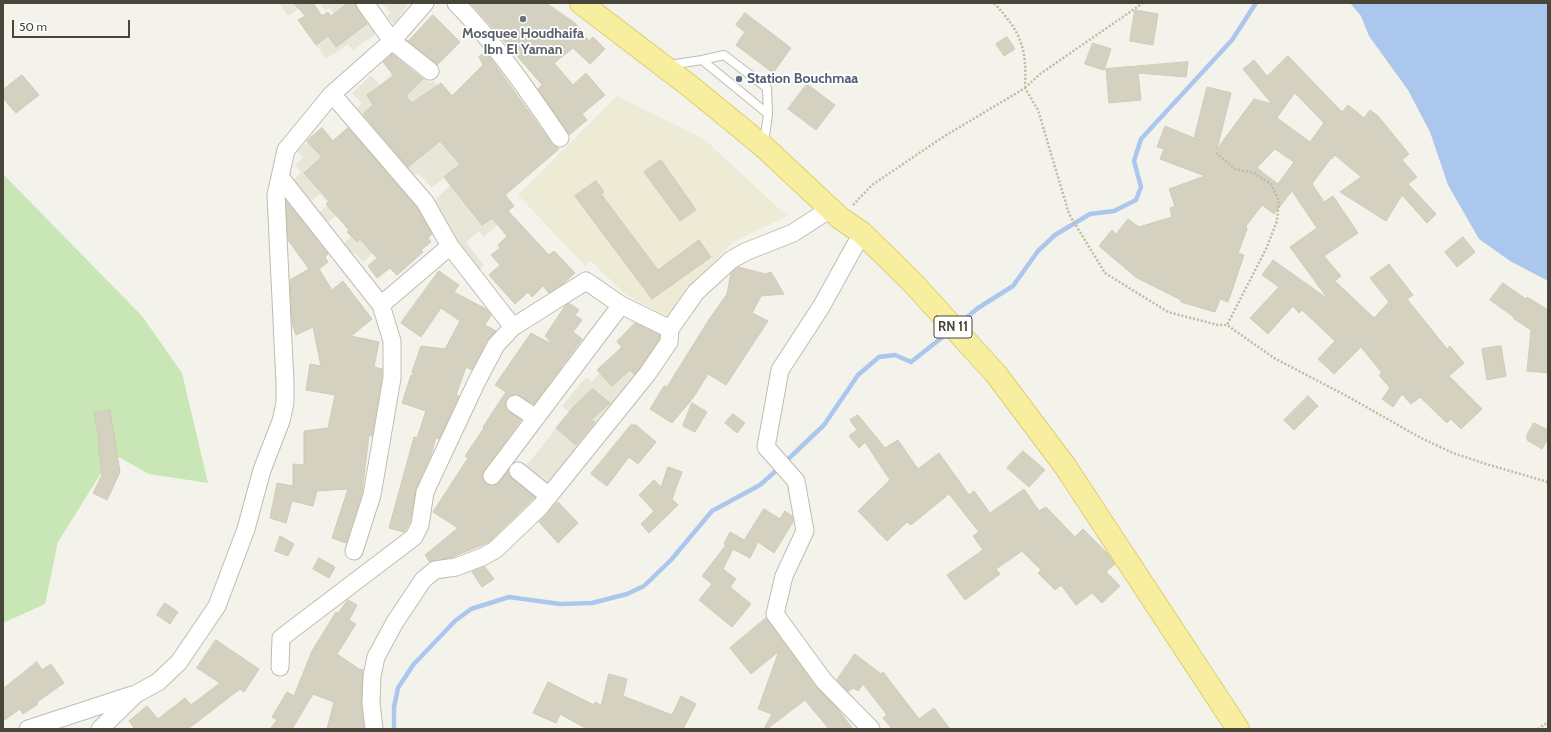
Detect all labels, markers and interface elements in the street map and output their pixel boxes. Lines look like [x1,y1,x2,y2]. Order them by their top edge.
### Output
scale bar [14,12,132,38]
marker: Mosquee Houdhaifa Ibn El Yaman [518,14,528,24]
text: 50 m [19,19,47,34]
place label: Mosquee Houdhaifa Ibn El Yaman [462,26,584,58]
place label: Station Bouchmaa [747,71,858,87]
marker: Station Bouchmaa [734,74,744,84]
road number: RN 11 [934,316,972,338]

